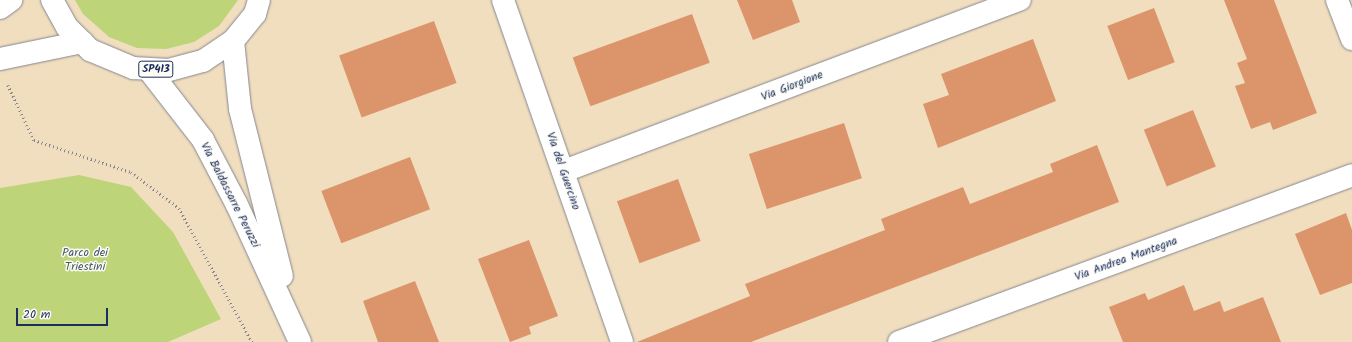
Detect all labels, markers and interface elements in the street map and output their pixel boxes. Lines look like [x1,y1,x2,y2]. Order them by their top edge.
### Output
road number: SP413 [138,60,174,78]
street label: Via Giorgione [759,68,825,104]
street label: Via del Guercino [543,130,583,212]
street label: Via Baldassarre Peruzzi [197,140,263,250]
street label: Via Andrea Mantegna [1073,234,1179,284]
park label: Parco dei Triestini [62,246,108,274]
scale bar [18,300,110,326]
text: 20 m [23,305,50,324]

